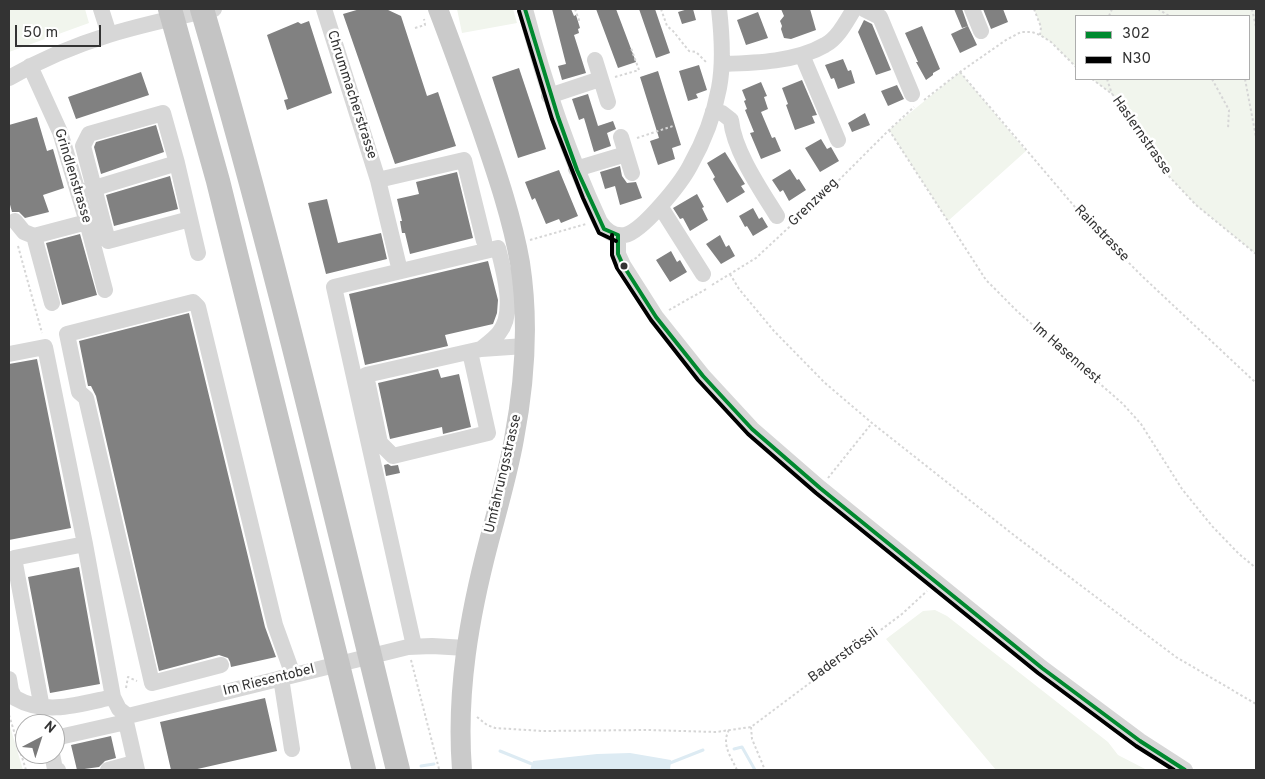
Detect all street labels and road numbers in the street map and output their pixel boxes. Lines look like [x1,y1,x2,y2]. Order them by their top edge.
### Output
street label: Chrummacherstrasse [322,29,380,161]
street label: Haslernstrasse [1108,93,1174,179]
street label: Grindlenstrasse [50,127,94,225]
street label: Grenzweg [786,175,842,231]
street label: Rainstrasse [1070,202,1132,266]
street label: Im Hasennest [1028,320,1104,388]
street label: Umfahrungsstrasse [482,413,526,535]
street label: Baderströssli [806,625,882,687]
street label: Im Riesentobel [222,662,316,700]

